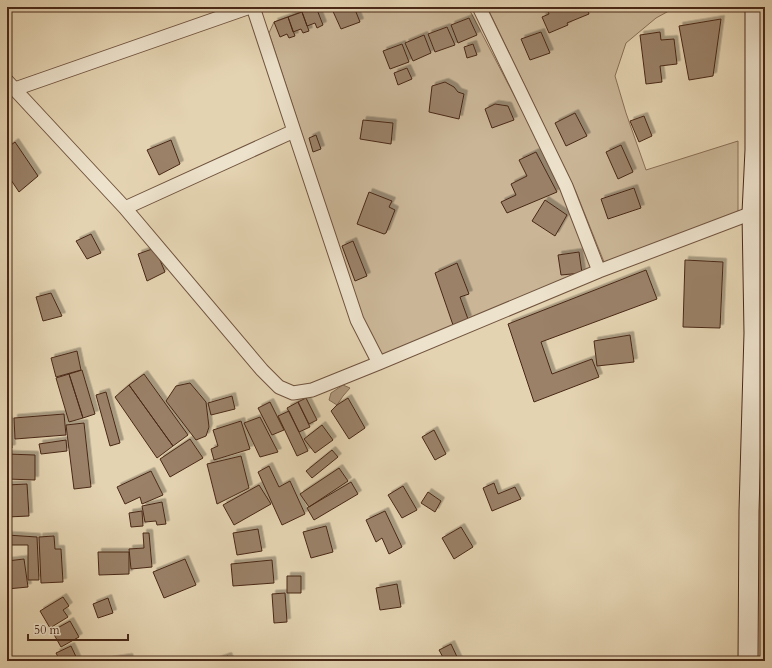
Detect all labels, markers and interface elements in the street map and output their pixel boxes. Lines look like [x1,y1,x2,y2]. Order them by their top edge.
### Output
scale bar [28,616,128,642]
text: 50 m [34,622,61,638]

